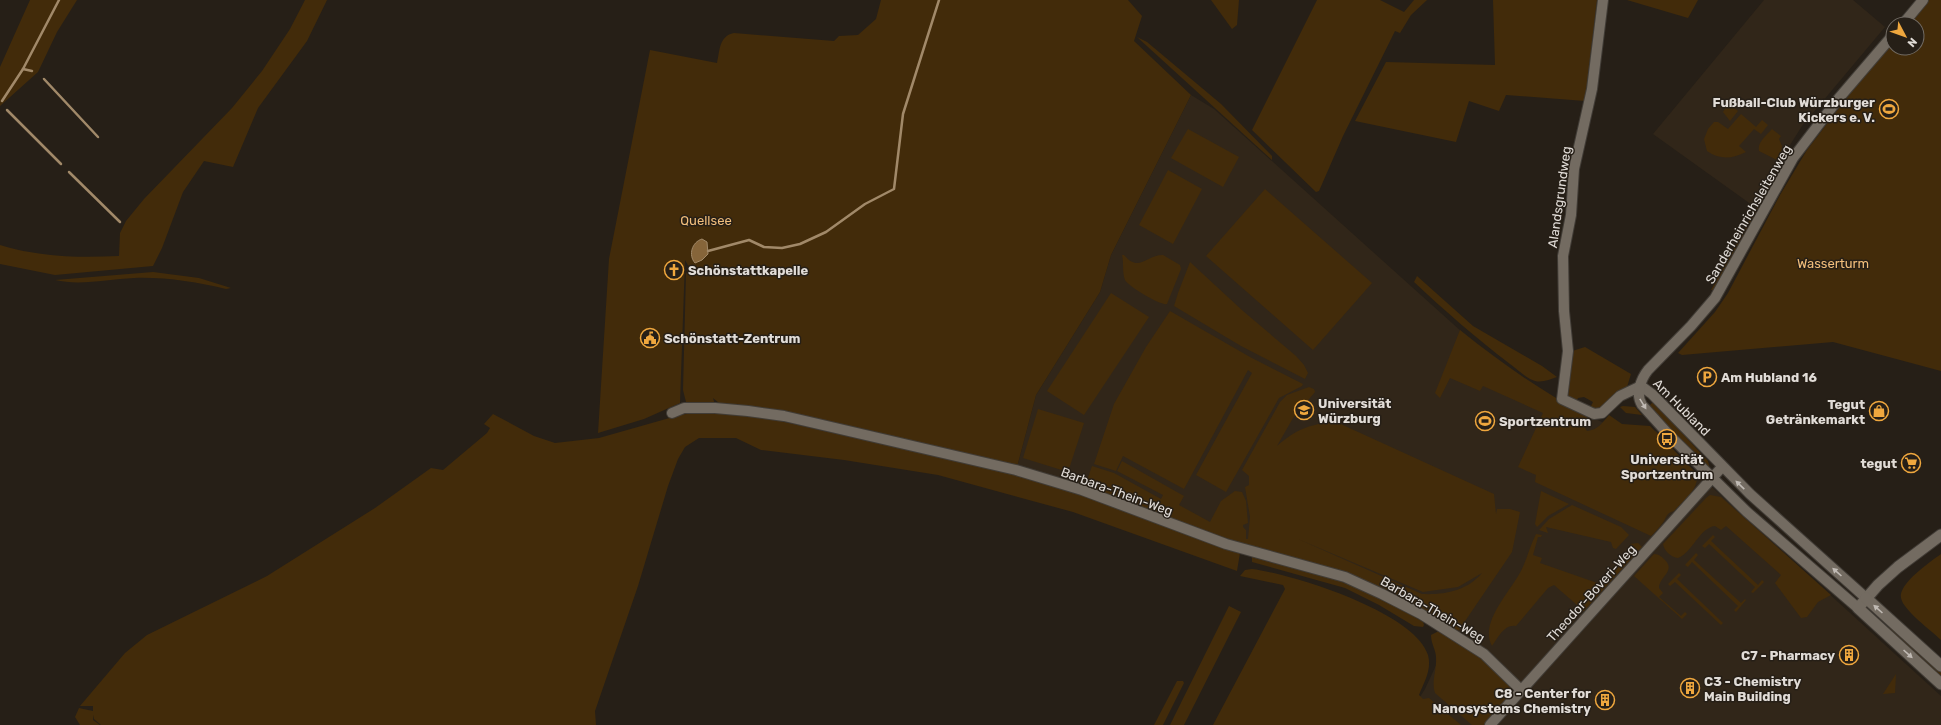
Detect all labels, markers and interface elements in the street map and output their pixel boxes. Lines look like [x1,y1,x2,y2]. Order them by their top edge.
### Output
north arrow [1885,16,1925,56]
text: N [1905,35,1920,50]
place label: Fußball-Club Würzburger Kickers e. V. [1712,95,1875,125]
sports icon: Fußball-Club Würzburger Kickers e. V. [1878,98,1900,120]
street label: Sanderheinrichsleitenweg [1702,142,1795,287]
street label: Alandsgrundweg [1545,145,1575,249]
park label: Quellsee [680,213,732,228]
park label: Wasserturm [1797,256,1869,271]
church icon: Schönstattkapelle [663,259,685,281]
place label: Schönstattkapelle [688,263,809,278]
public building icon: Schönstatt-Zentrum [639,327,661,349]
place label: Schönstatt-Zentrum [664,331,801,346]
parking icon: Am Hubland 16 [1696,366,1718,388]
place label: Am Hubland 16 [1721,370,1817,385]
street label: Am Hubland [1650,376,1713,439]
place label: Universität Würzburg [1318,396,1391,426]
place label: Tegut Getränkemarkt [1766,397,1865,427]
one-way arrow [1639,398,1646,410]
school or university icon: Universität Würzburg [1293,399,1315,421]
shop icon: Tegut Getränkemarkt [1868,400,1890,422]
sports icon: Sportzentrum [1474,410,1496,432]
place label: Sportzentrum [1499,414,1591,429]
bus stop icon: Universität Sportzentrum [1656,428,1678,450]
place label: Universität Sportzentrum [1621,452,1713,482]
supermarket icon: tegut [1900,452,1922,474]
place label: tegut [1861,456,1897,471]
street label: Barbara-Thein-Weg [1059,464,1175,520]
one-way arrow [1735,480,1745,490]
street label: Theodor-Boveri-Weg [1544,542,1640,646]
one-way arrow [1832,567,1842,576]
street label: Barbara-Thein-Weg [1377,573,1488,646]
one-way arrow [1873,605,1884,614]
building icon: C7 - Pharmacy [1838,644,1860,666]
place label: C7 - Pharmacy [1741,648,1835,663]
one-way arrow [1904,649,1913,658]
place label: C3 - Chemistry Main Building [1704,674,1801,704]
building icon: C3 - Chemistry Main Building [1679,677,1701,699]
place label: C8 - Center for Nanosystems Chemistry [1433,686,1591,716]
building icon: C8 - Center for Nanosystems Chemistry [1594,689,1616,711]

